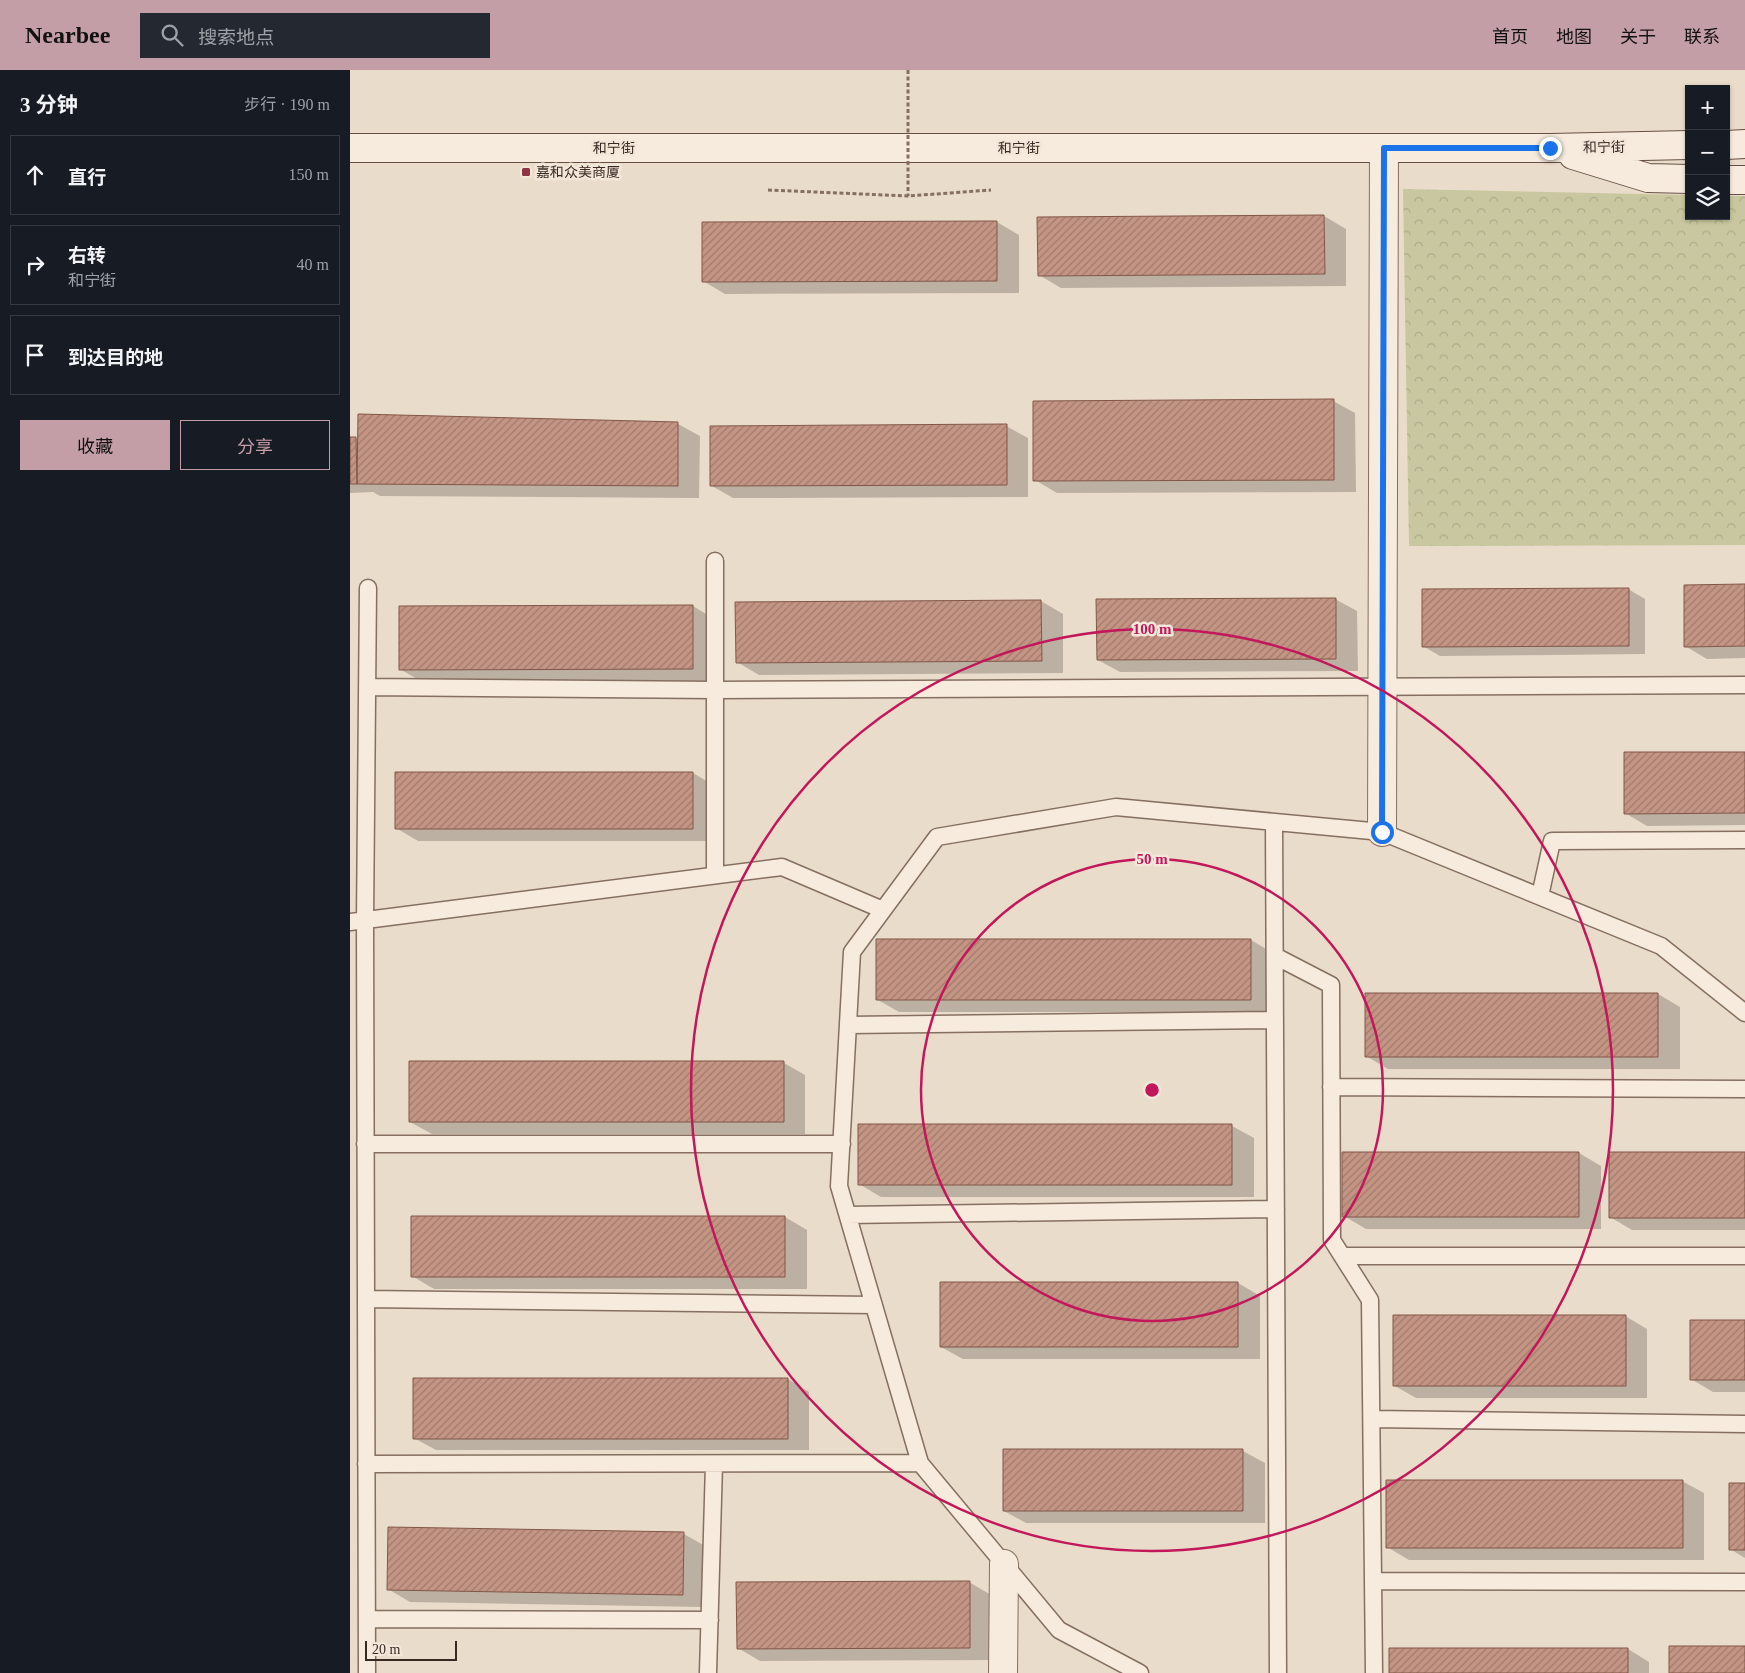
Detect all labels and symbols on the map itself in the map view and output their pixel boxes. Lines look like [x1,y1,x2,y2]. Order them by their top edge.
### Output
route end [1539,137,1562,160]
street label: 和宁街 [1583,139,1625,155]
street label: 和宁街 [593,140,635,156]
street label: 和宁街 [998,140,1040,156]
place label: 嘉和众美商厦 [536,165,620,180]
marker: 嘉和众美商厦 [520,166,532,178]
text: 100 m [1133,621,1172,637]
route start [1371,821,1394,844]
text: 50 m [1136,851,1168,867]
centre of rings [1143,1081,1161,1099]
scale bar [365,1638,458,1661]

